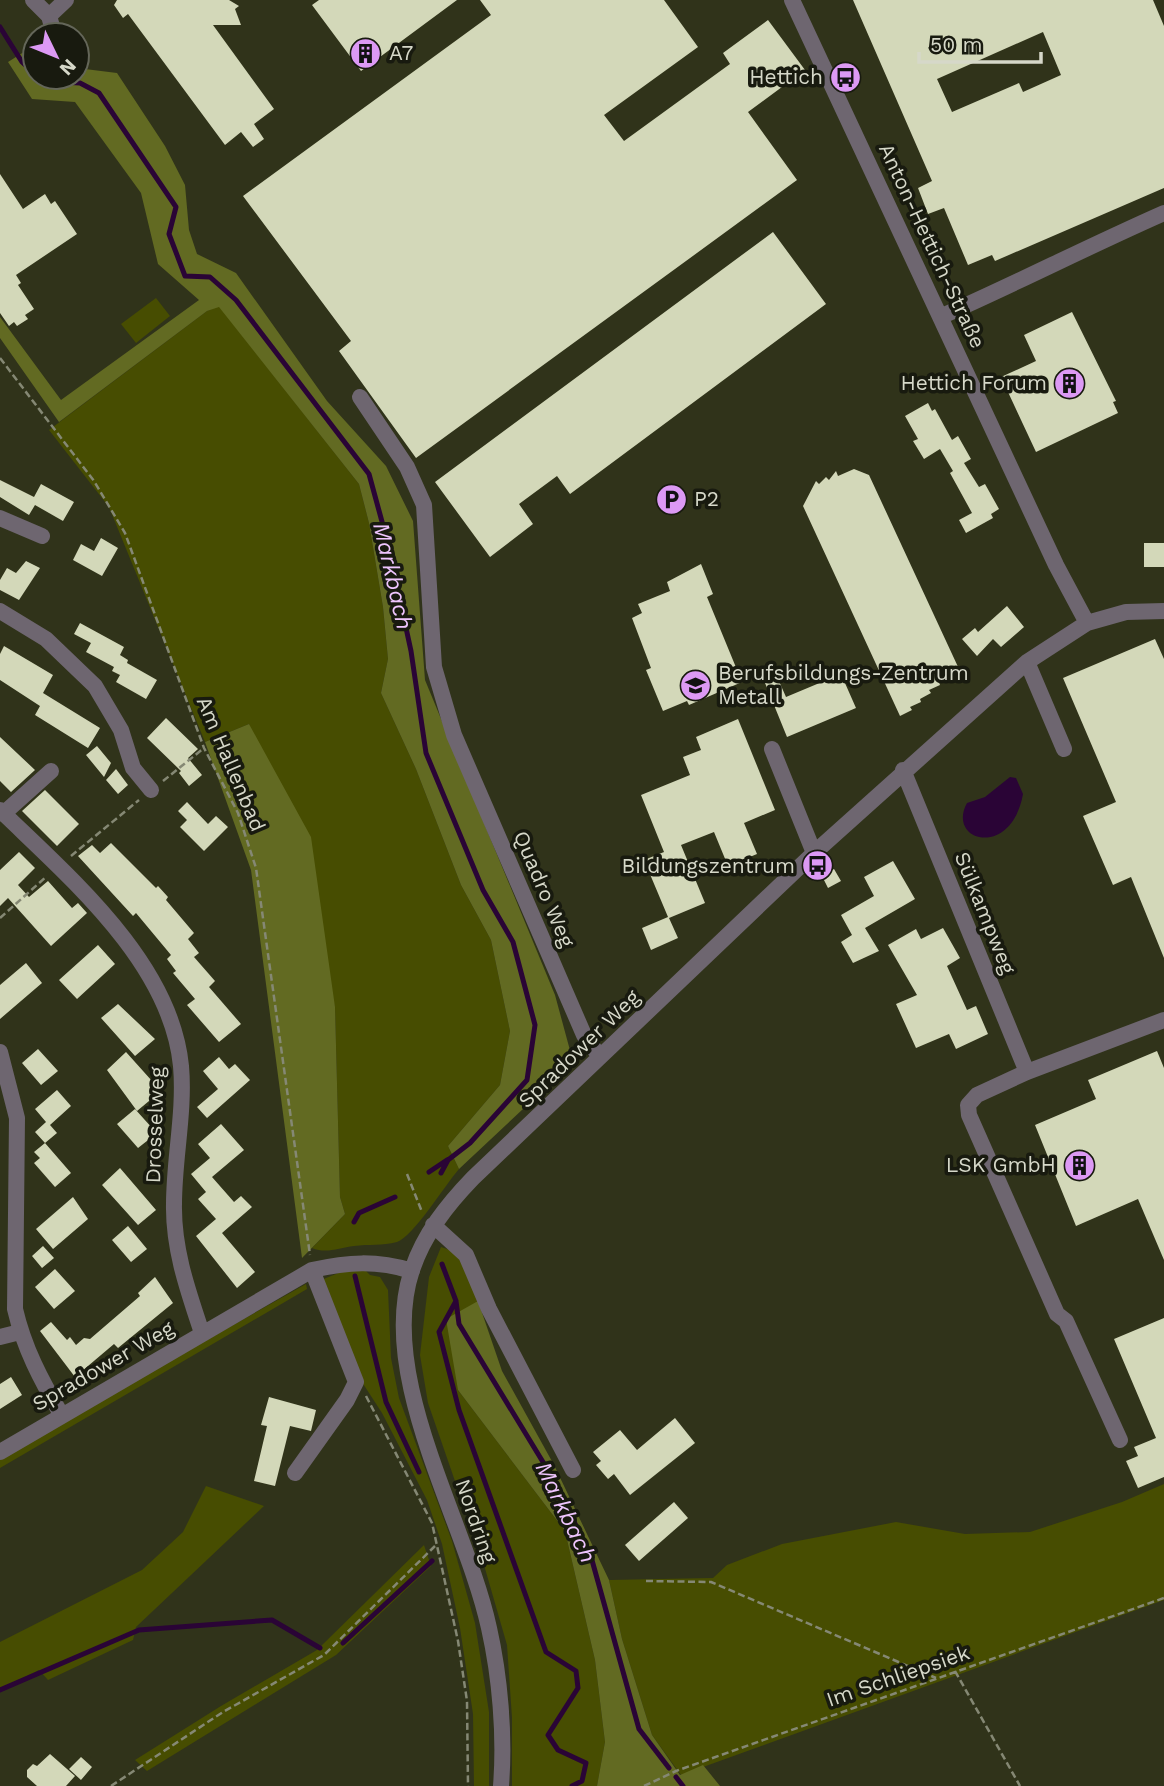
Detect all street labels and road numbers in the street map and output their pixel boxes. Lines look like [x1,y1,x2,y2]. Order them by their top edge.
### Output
street label: Anton-Hettich-Straße [874,139,991,352]
street label: Am Hallenbad [192,692,271,835]
street label: Quadro Weg [509,827,581,952]
street label: Sülkampweg [950,848,1022,978]
street label: Spradower Weg [513,984,645,1113]
street label: Drosselweg [140,1065,169,1184]
street label: Spradower Weg [28,1315,179,1416]
street label: Nordring [450,1475,503,1567]
street label: Im Schliepsiek [823,1639,973,1712]

